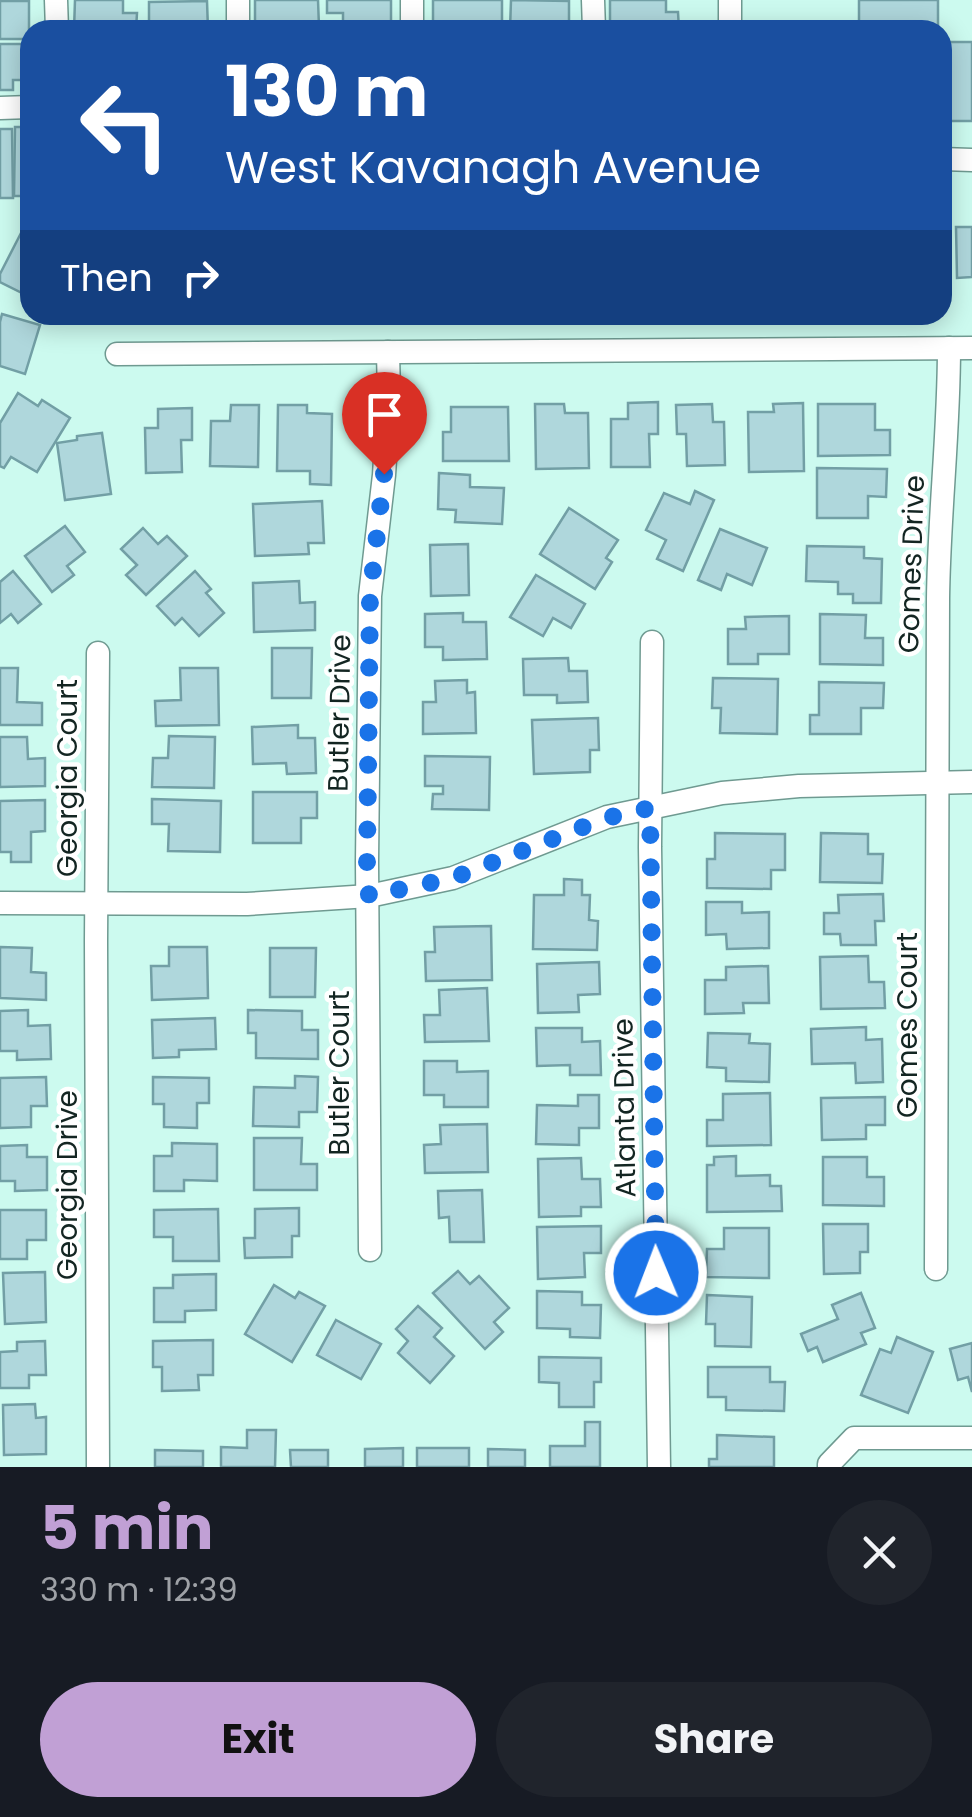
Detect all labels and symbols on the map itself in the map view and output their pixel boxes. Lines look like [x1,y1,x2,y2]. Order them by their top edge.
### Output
pin [342,372,427,475]
street label: Gomes Drive [889,474,934,654]
street label: Butler Drive [319,634,360,792]
street label: Georgia Court [48,679,87,877]
street label: Gomes Court [888,932,927,1118]
street label: Butler Court [320,990,359,1156]
street label: Atlanta Drive [603,1018,646,1198]
street label: Georgia Drive [48,1090,87,1280]
position arrow [604,1221,708,1325]

